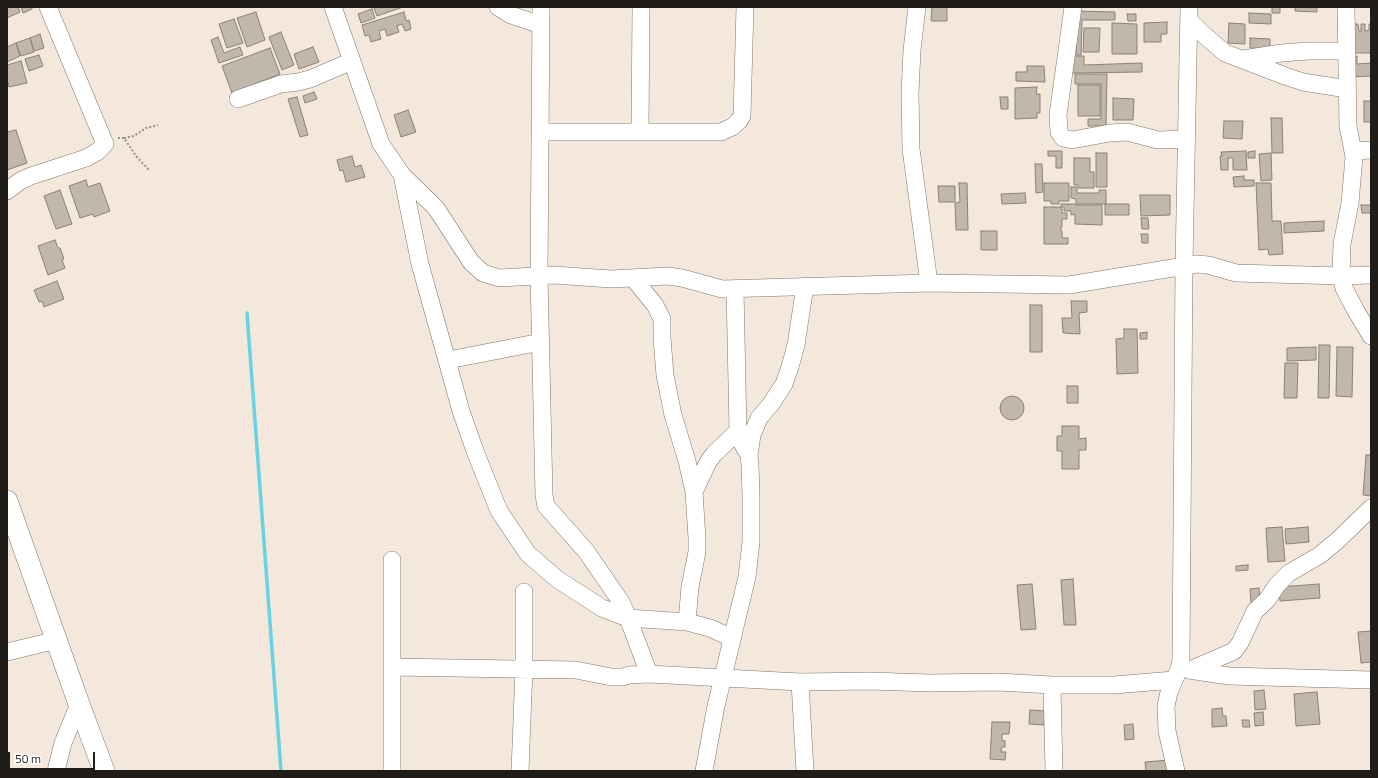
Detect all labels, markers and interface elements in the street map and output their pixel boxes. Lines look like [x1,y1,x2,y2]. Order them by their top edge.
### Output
scale bar [10,744,97,770]
text: 50 m [15,749,41,768]

